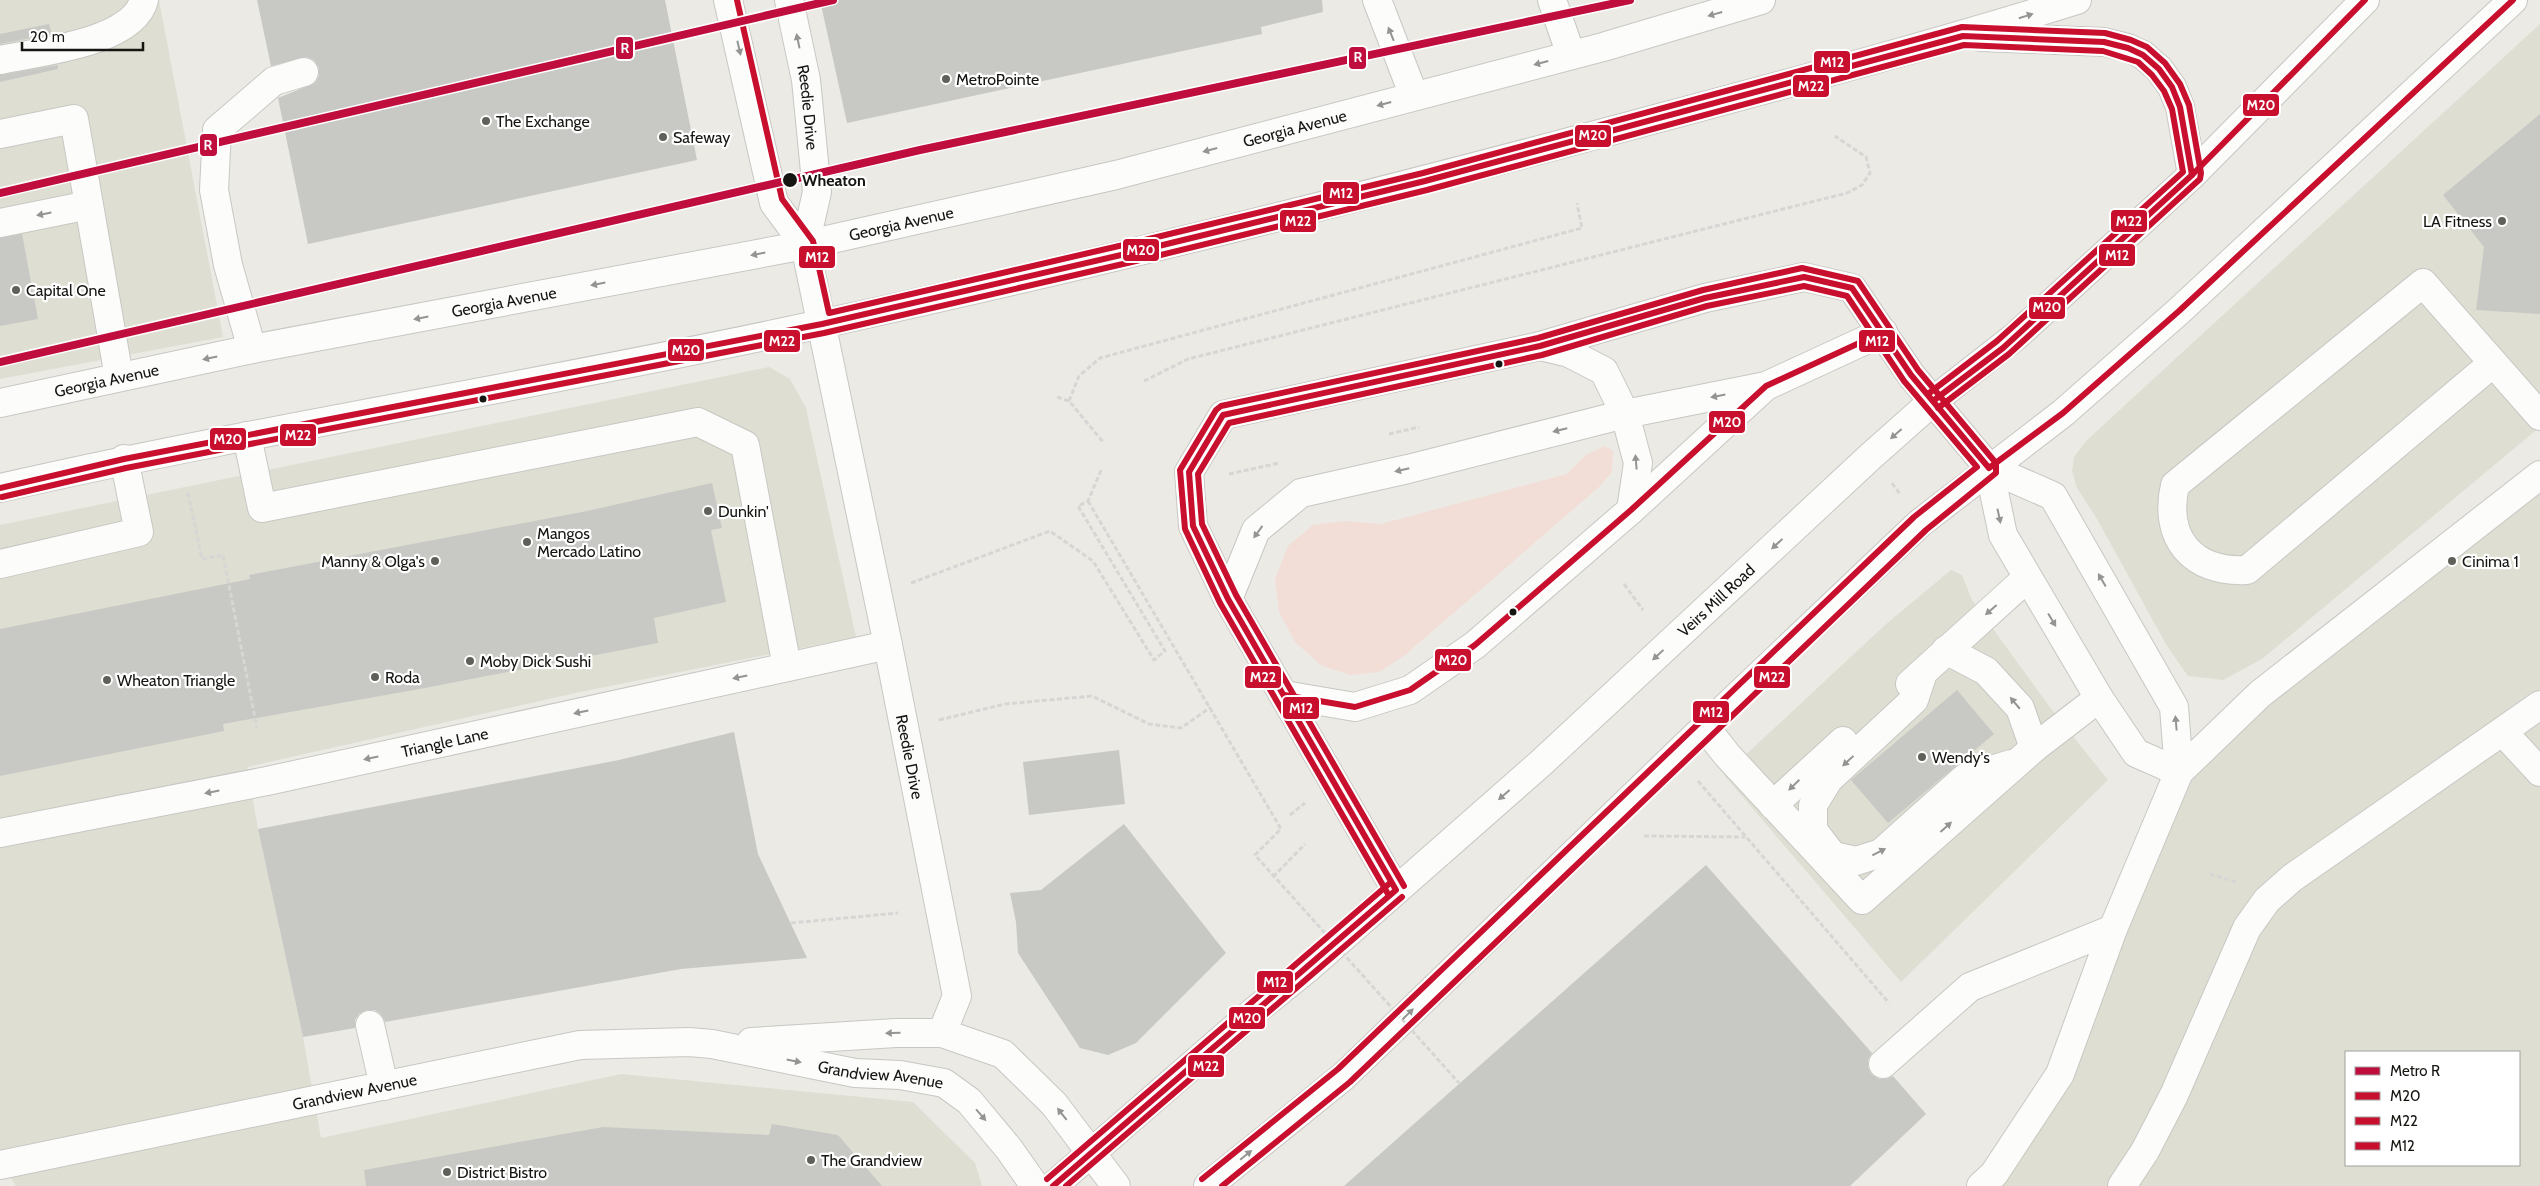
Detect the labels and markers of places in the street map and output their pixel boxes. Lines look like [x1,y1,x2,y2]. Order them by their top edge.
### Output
place label: MetroPointe [956,70,1039,89]
marker: MetroPointe [940,73,952,85]
place label: The Exchange [496,112,590,131]
marker: The Exchange [480,115,492,127]
place label: Safeway [673,128,730,147]
marker: Safeway [657,131,669,143]
marker: Wheaton [781,171,799,189]
place label: Wheaton [802,171,866,190]
place label: LA Fitness [2423,212,2492,231]
marker: LA Fitness [2496,215,2508,227]
place label: Capital One [26,281,106,300]
marker: Capital One [10,284,22,296]
unlabelled marker [1494,359,1504,369]
unlabelled marker [478,394,488,404]
place label: Dunkin' [718,502,769,521]
marker: Dunkin' [702,505,714,517]
place label: Mangos Mercado Latino [537,524,641,561]
marker: Mangos Mercado Latino [521,536,533,548]
place label: Manny & Olga's [321,552,425,571]
place label: Cinima 1 [2462,552,2519,571]
marker: Manny & Olga's [429,555,441,567]
marker: Cinima 1 [2446,555,2458,567]
unlabelled marker [1508,607,1518,617]
place label: Moby Dick Sushi [480,652,591,671]
marker: Moby Dick Sushi [464,655,476,667]
place label: Roda [385,668,420,687]
place label: Wheaton Triangle [117,671,235,690]
marker: Roda [369,671,381,683]
marker: Wheaton Triangle [101,674,113,686]
place label: Wendy's [1932,748,1990,767]
marker: Wendy's [1916,751,1928,763]
place label: The Grandview [821,1151,922,1170]
marker: The Grandview [805,1154,817,1166]
place label: District Bistro [457,1163,547,1182]
marker: District Bistro [441,1166,453,1178]

